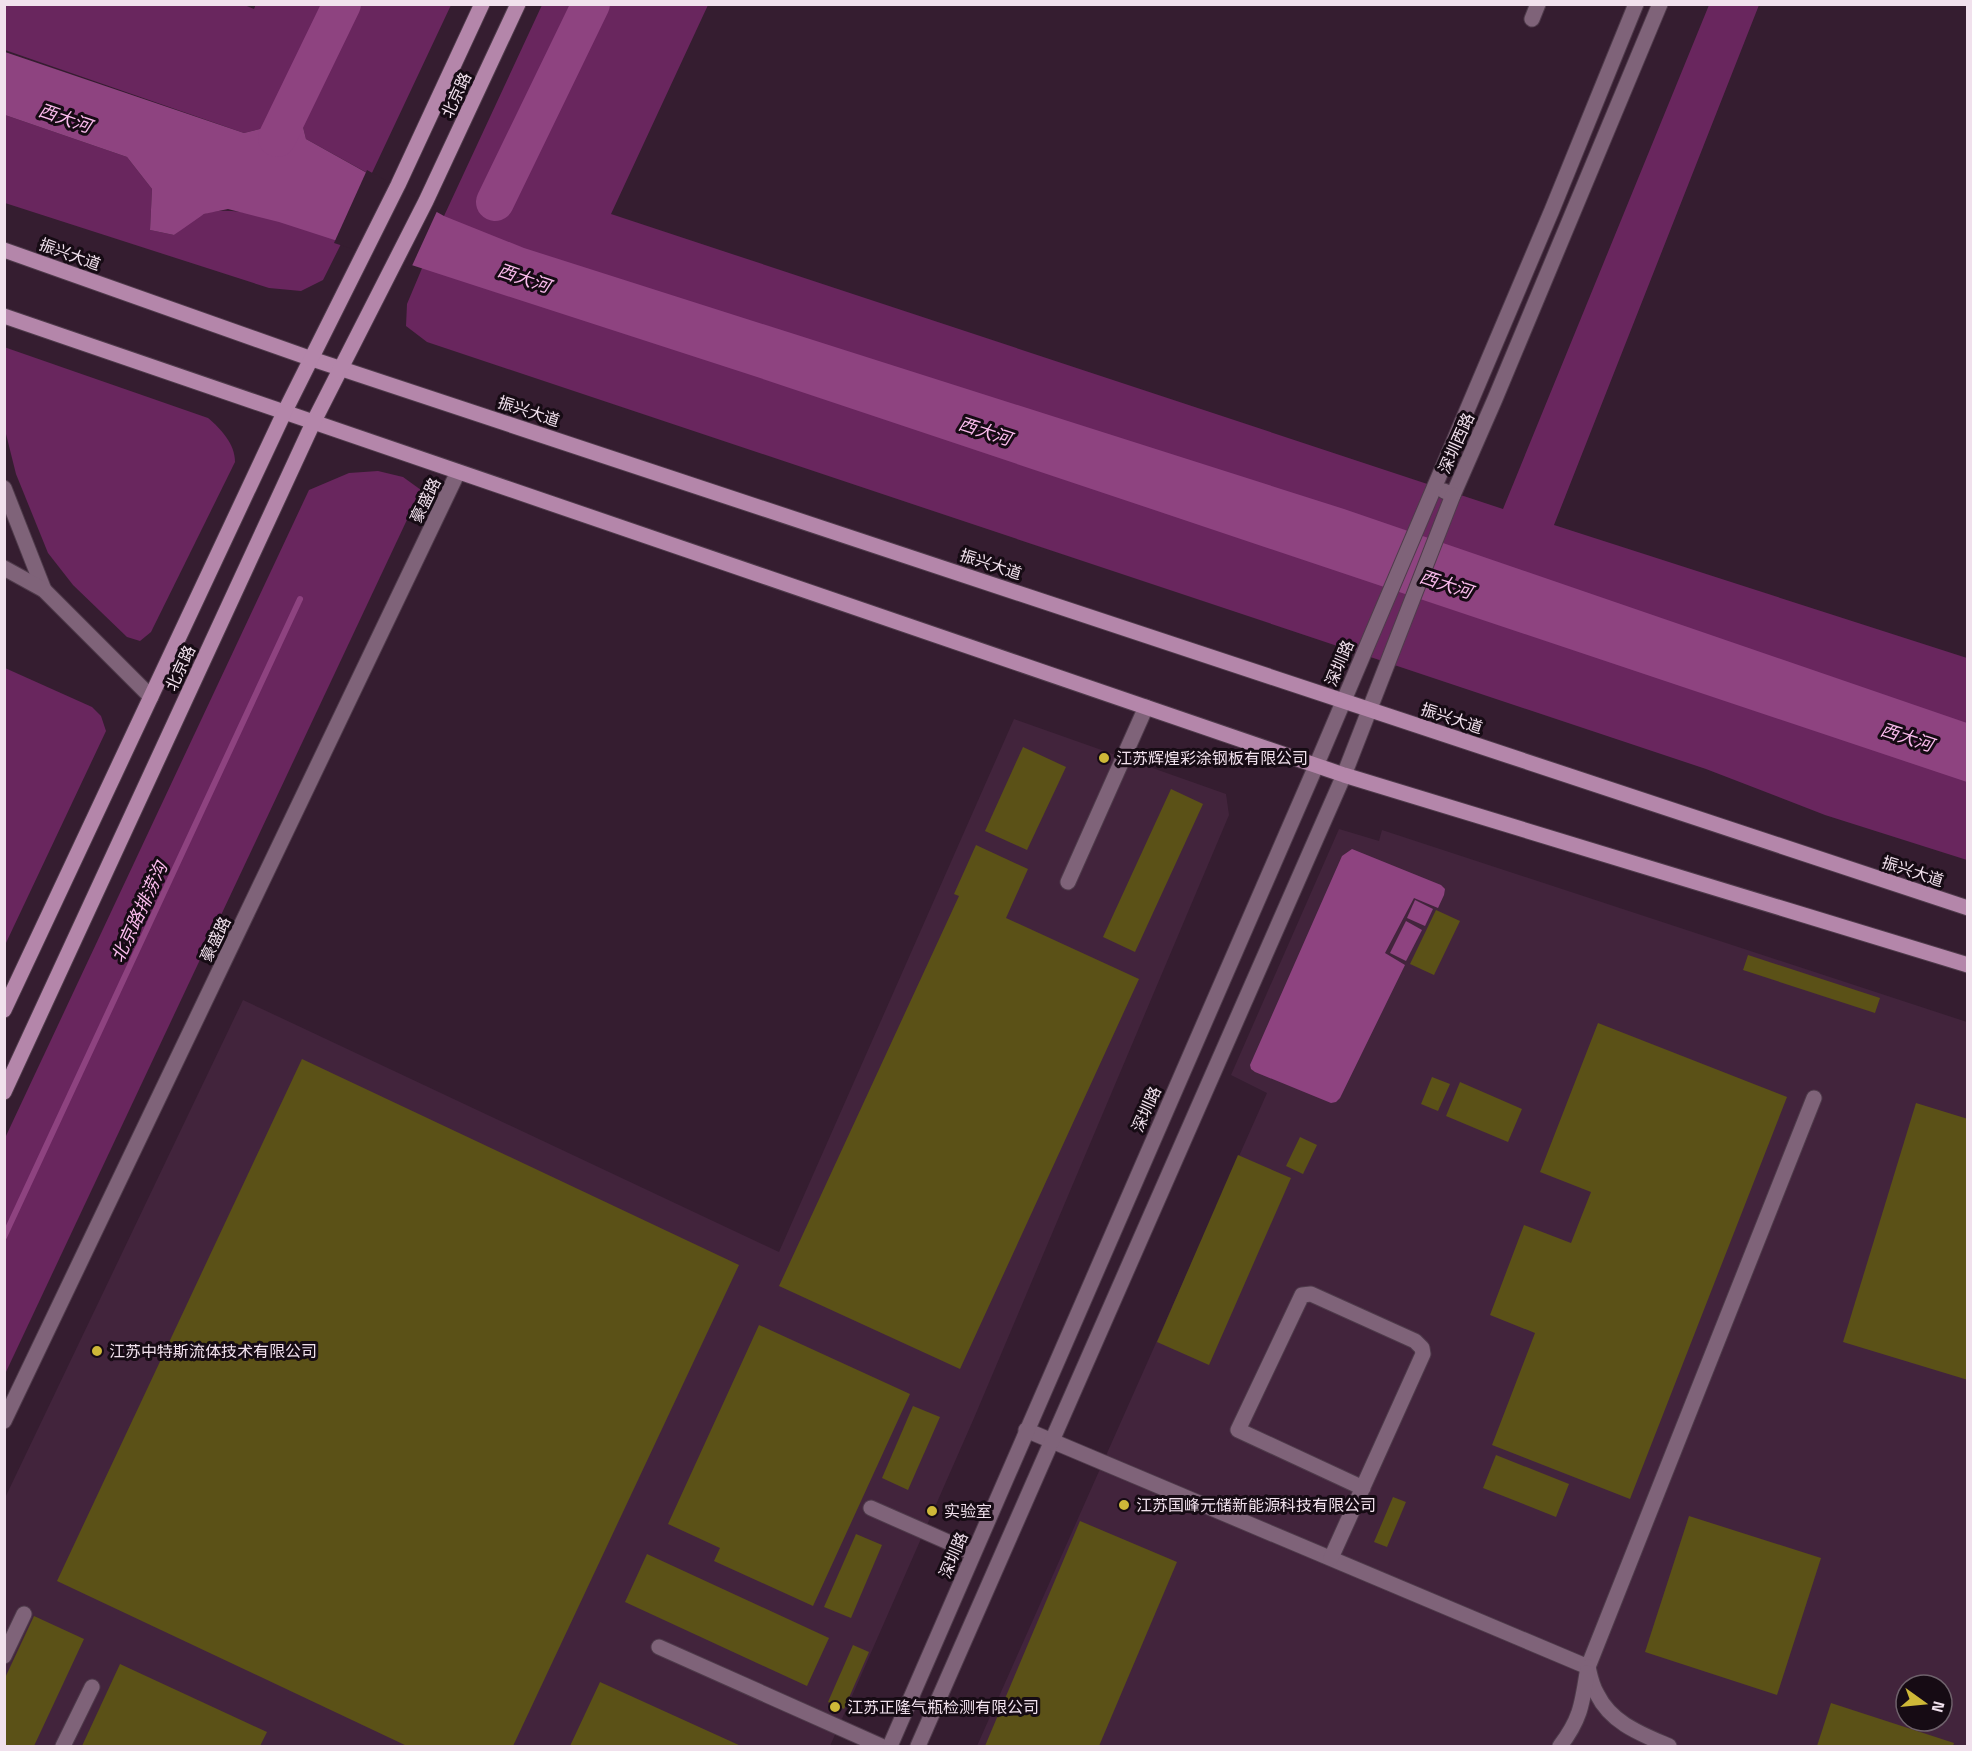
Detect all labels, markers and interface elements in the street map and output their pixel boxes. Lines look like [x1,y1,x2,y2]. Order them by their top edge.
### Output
street label: 北京路 [435,68,477,122]
water label: 西大河 [35,96,98,141]
street label: 振兴大道 [36,232,104,276]
water label: 西大河 [494,256,557,301]
street label: 振兴大道 [495,390,563,432]
street label: 深圳西路 [1432,409,1480,477]
water label: 西大河 [955,410,1018,453]
street label: 豪盛路 [404,473,446,527]
street label: 振兴大道 [957,543,1025,585]
water label: 西大河 [1416,563,1479,606]
street label: 深圳路 [1319,636,1359,690]
street label: 北京路 [159,641,201,695]
street label: 振兴大道 [1418,697,1486,739]
water label: 西大河 [1877,716,1940,759]
place label: 江苏辉煌彩涂钢板有限公司 [1116,746,1308,770]
marker: 江苏辉煌彩涂钢板有限公司 [1097,751,1111,765]
street label: 振兴大道 [1879,850,1947,892]
water label: 北京路排涝沟 [104,856,175,967]
street label: 豪盛路 [194,912,236,966]
street label: 深圳路 [1125,1082,1167,1136]
place label: 江苏中特斯流体技术有限公司 [109,1339,317,1363]
marker: 江苏中特斯流体技术有限公司 [90,1344,104,1358]
place label: 江苏国峰元储新能源科技有限公司 [1136,1493,1376,1517]
marker: 江苏国峰元储新能源科技有限公司 [1117,1498,1131,1512]
place label: 实验室 [944,1499,992,1523]
marker: 实验室 [925,1504,939,1518]
street label: 深圳路 [933,1528,973,1582]
north arrow [1894,1673,1954,1733]
place label: 江苏正隆气瓶检测有限公司 [847,1695,1039,1719]
text: N [1925,1698,1952,1715]
marker: 江苏正隆气瓶检测有限公司 [828,1700,842,1714]

